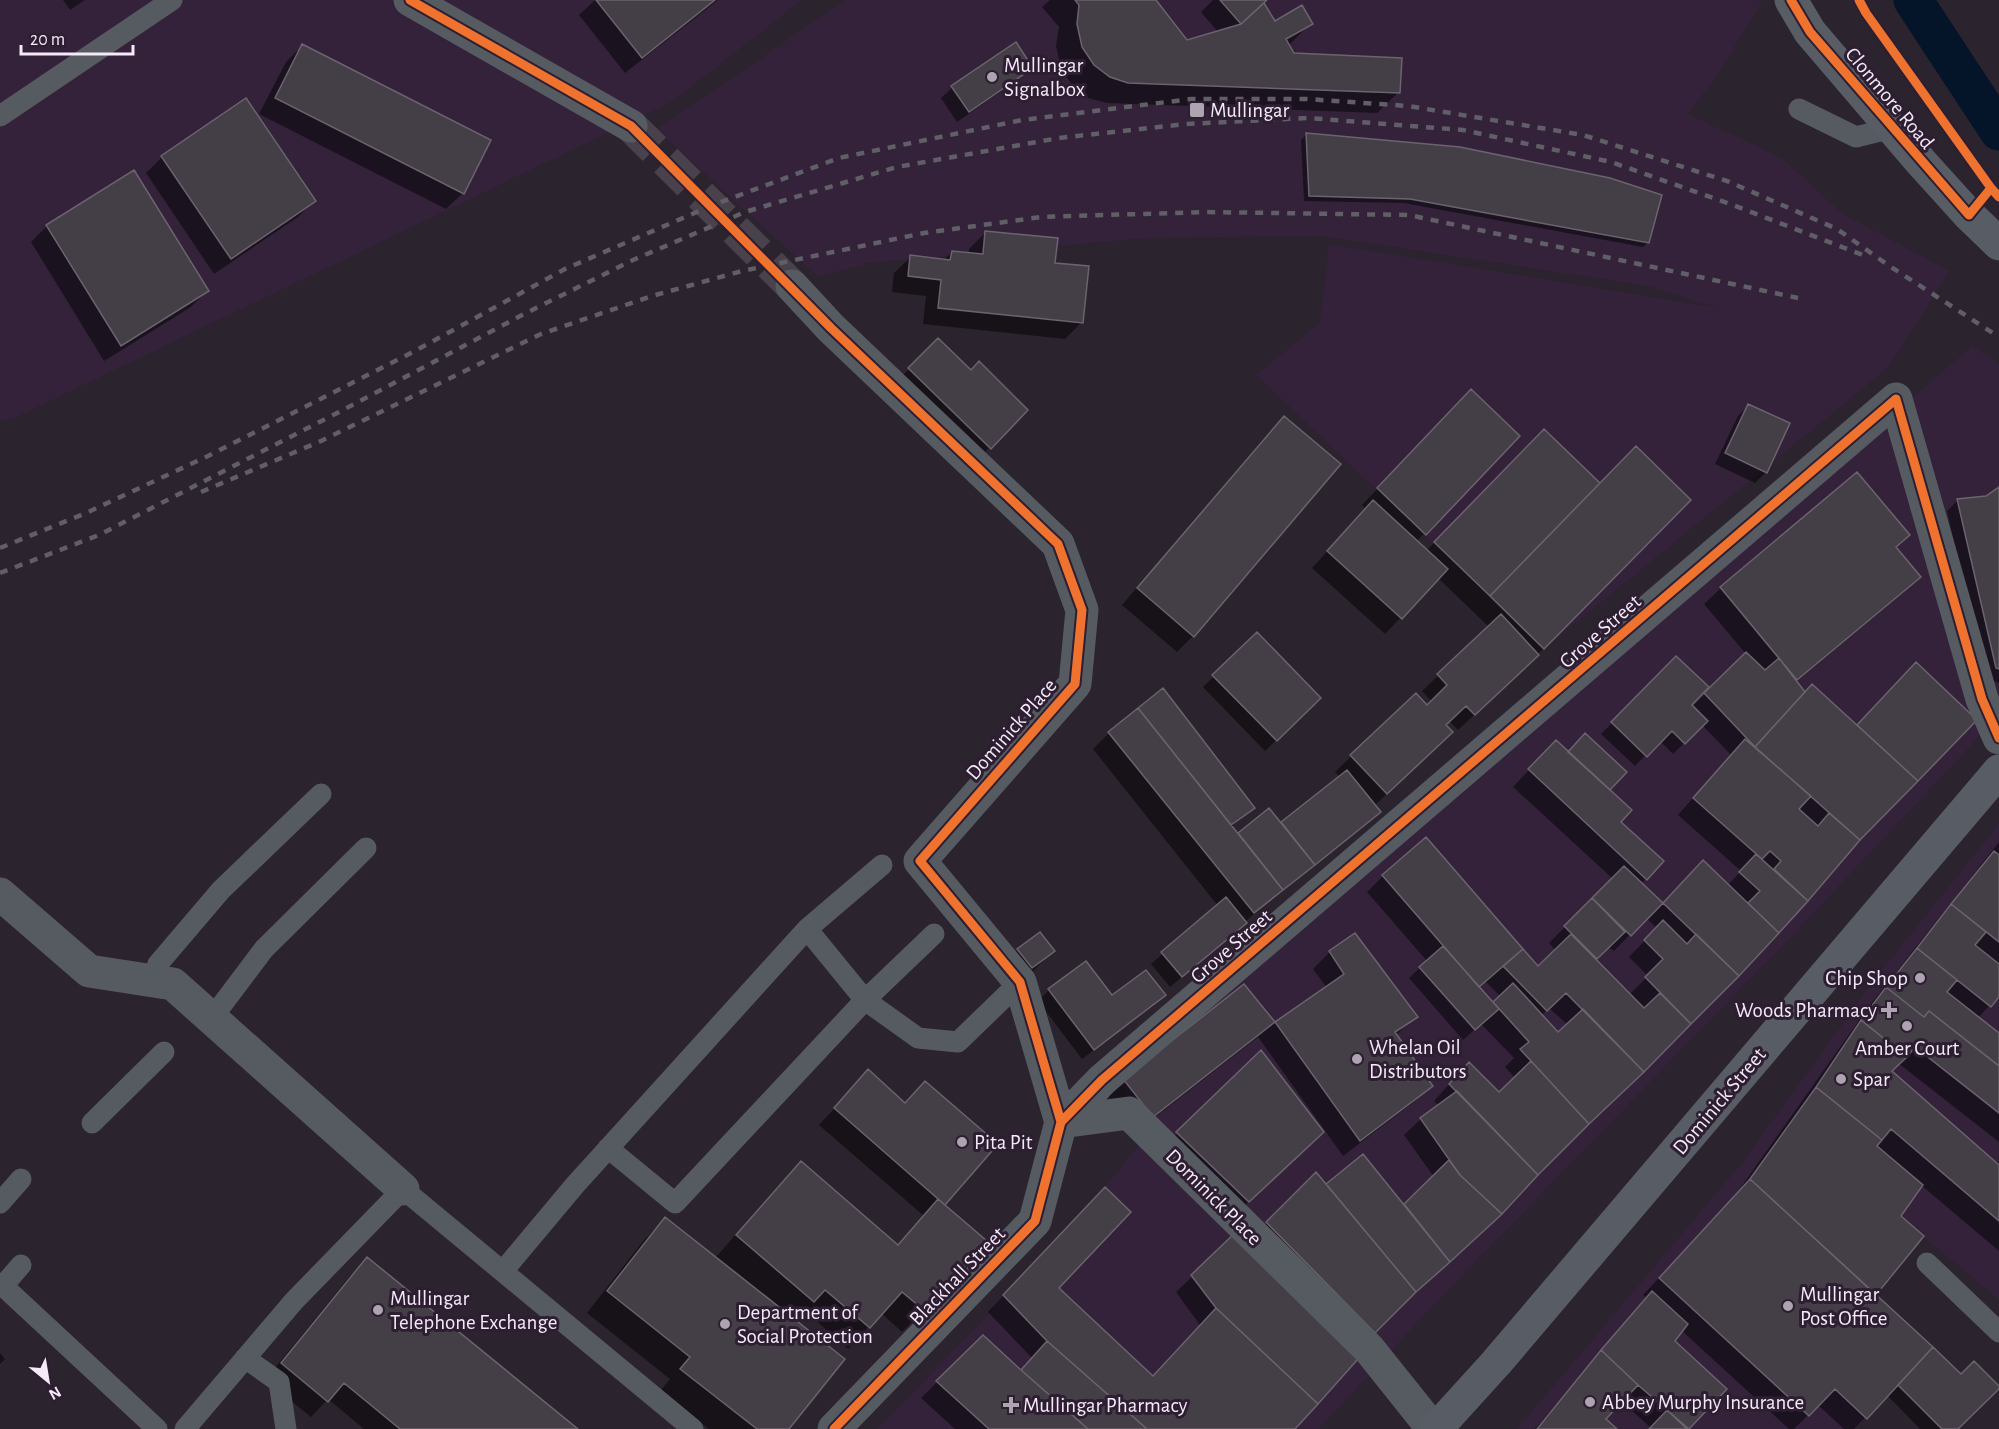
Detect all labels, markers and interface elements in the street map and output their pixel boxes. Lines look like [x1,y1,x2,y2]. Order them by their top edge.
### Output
scale bar [21,18,134,56]
text: 20 m [30,31,65,49]
street label: Clonmore Road [1841,44,1938,153]
place label: Mullingar Signalbox [1004,55,1085,100]
marker: Mullingar Signalbox [985,70,999,84]
place label: Mullingar [1210,100,1290,121]
marker: Mullingar [1188,101,1206,119]
street label: Grove Street [1556,590,1645,672]
street label: Dominick Place [962,675,1061,784]
street label: Grove Street [1187,905,1276,987]
place label: Chip Shop [1825,968,1908,989]
marker: Chip Shop [1913,971,1927,985]
place label: Woods Pharmacy [1735,1000,1877,1021]
marker: Woods Pharmacy [1882,1003,1896,1017]
marker: Amber Court [1900,1019,1914,1033]
place label: Whelan Oil Distributors [1369,1037,1467,1082]
place label: Amber Court [1855,1038,1959,1059]
street label: Dominick Street [1669,1044,1770,1159]
marker: Whelan Oil Distributors [1350,1052,1364,1066]
place label: Spar [1853,1069,1890,1090]
marker: Spar [1834,1072,1848,1086]
place label: Pita Pit [974,1132,1033,1153]
marker: Pita Pit [955,1135,969,1149]
street label: Dominick Place [1162,1145,1266,1249]
street label: Blackhall Street [905,1223,1009,1330]
place label: Mullingar Post Office [1800,1284,1887,1329]
place label: Mullingar Telephone Exchange [390,1288,557,1333]
marker: Mullingar Post Office [1781,1299,1795,1313]
place label: Department of Social Protection [737,1302,873,1347]
marker: Mullingar Telephone Exchange [371,1303,385,1317]
marker: Department of Social Protection [718,1317,732,1331]
north arrow [18,1351,78,1411]
text: N [46,1383,64,1403]
place label: Abbey Murphy Insurance [1602,1392,1804,1413]
place label: Mullingar Pharmacy [1023,1395,1188,1416]
marker: Abbey Murphy Insurance [1583,1395,1597,1409]
marker: Mullingar Pharmacy [1004,1398,1018,1412]

